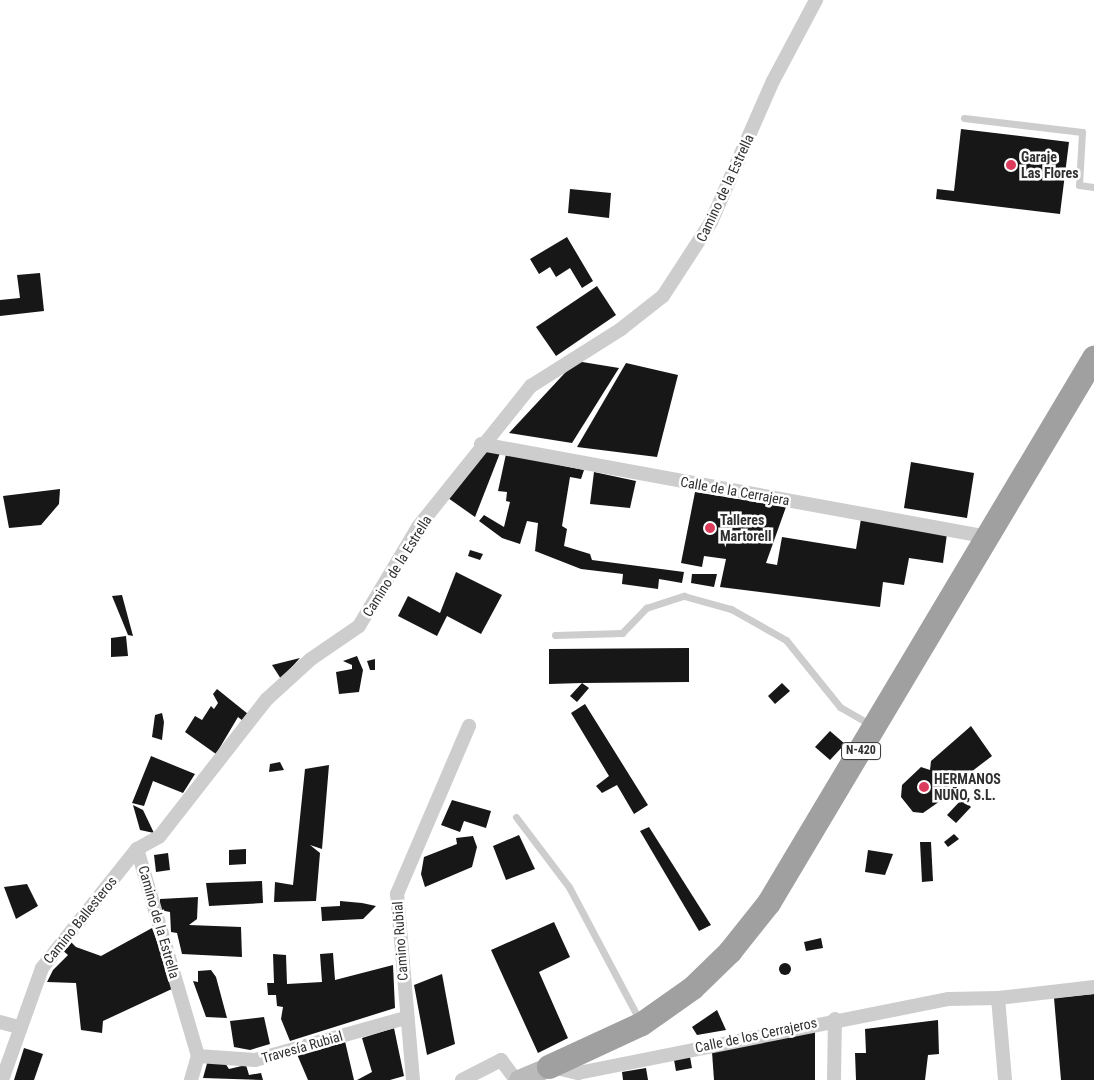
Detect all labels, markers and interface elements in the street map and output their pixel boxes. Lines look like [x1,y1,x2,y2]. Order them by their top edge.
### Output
street label: Camino de la Estrella [693,132,757,244]
place label: Garaje Las Flores [1021,149,1079,182]
marker: Garaje Las Flores [1005,159,1017,171]
street label: Calle de la Cerrajera [679,473,791,509]
street label: Camino de la Estrella [359,512,435,620]
place label: Talleres Martorell [720,512,772,544]
marker: Talleres Martorell [704,522,716,534]
road number: N-420 [841,741,881,760]
place label: HERMANOS NUÑO, S.L. [934,771,1001,804]
marker: HERMANOS NUÑO, S.L. [918,781,930,793]
street label: Camino de la Estrella [135,864,183,980]
street label: Camino Ballesteros [40,873,120,967]
street label: Camino Rubial [389,901,411,981]
street label: Calle de los Cerrajeros [694,1014,818,1056]
street label: Travesía Rubial [259,1027,345,1067]

